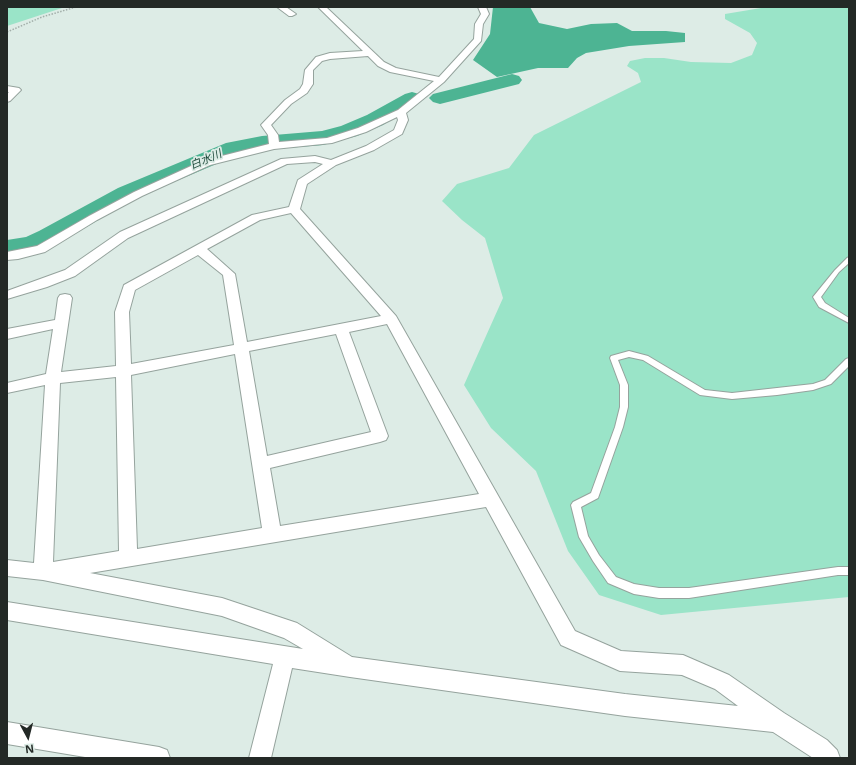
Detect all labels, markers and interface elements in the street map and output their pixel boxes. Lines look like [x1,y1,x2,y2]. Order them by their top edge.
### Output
water label: 白水川 [188,147,224,173]
north arrow [8,717,48,757]
text: N [24,741,35,757]

